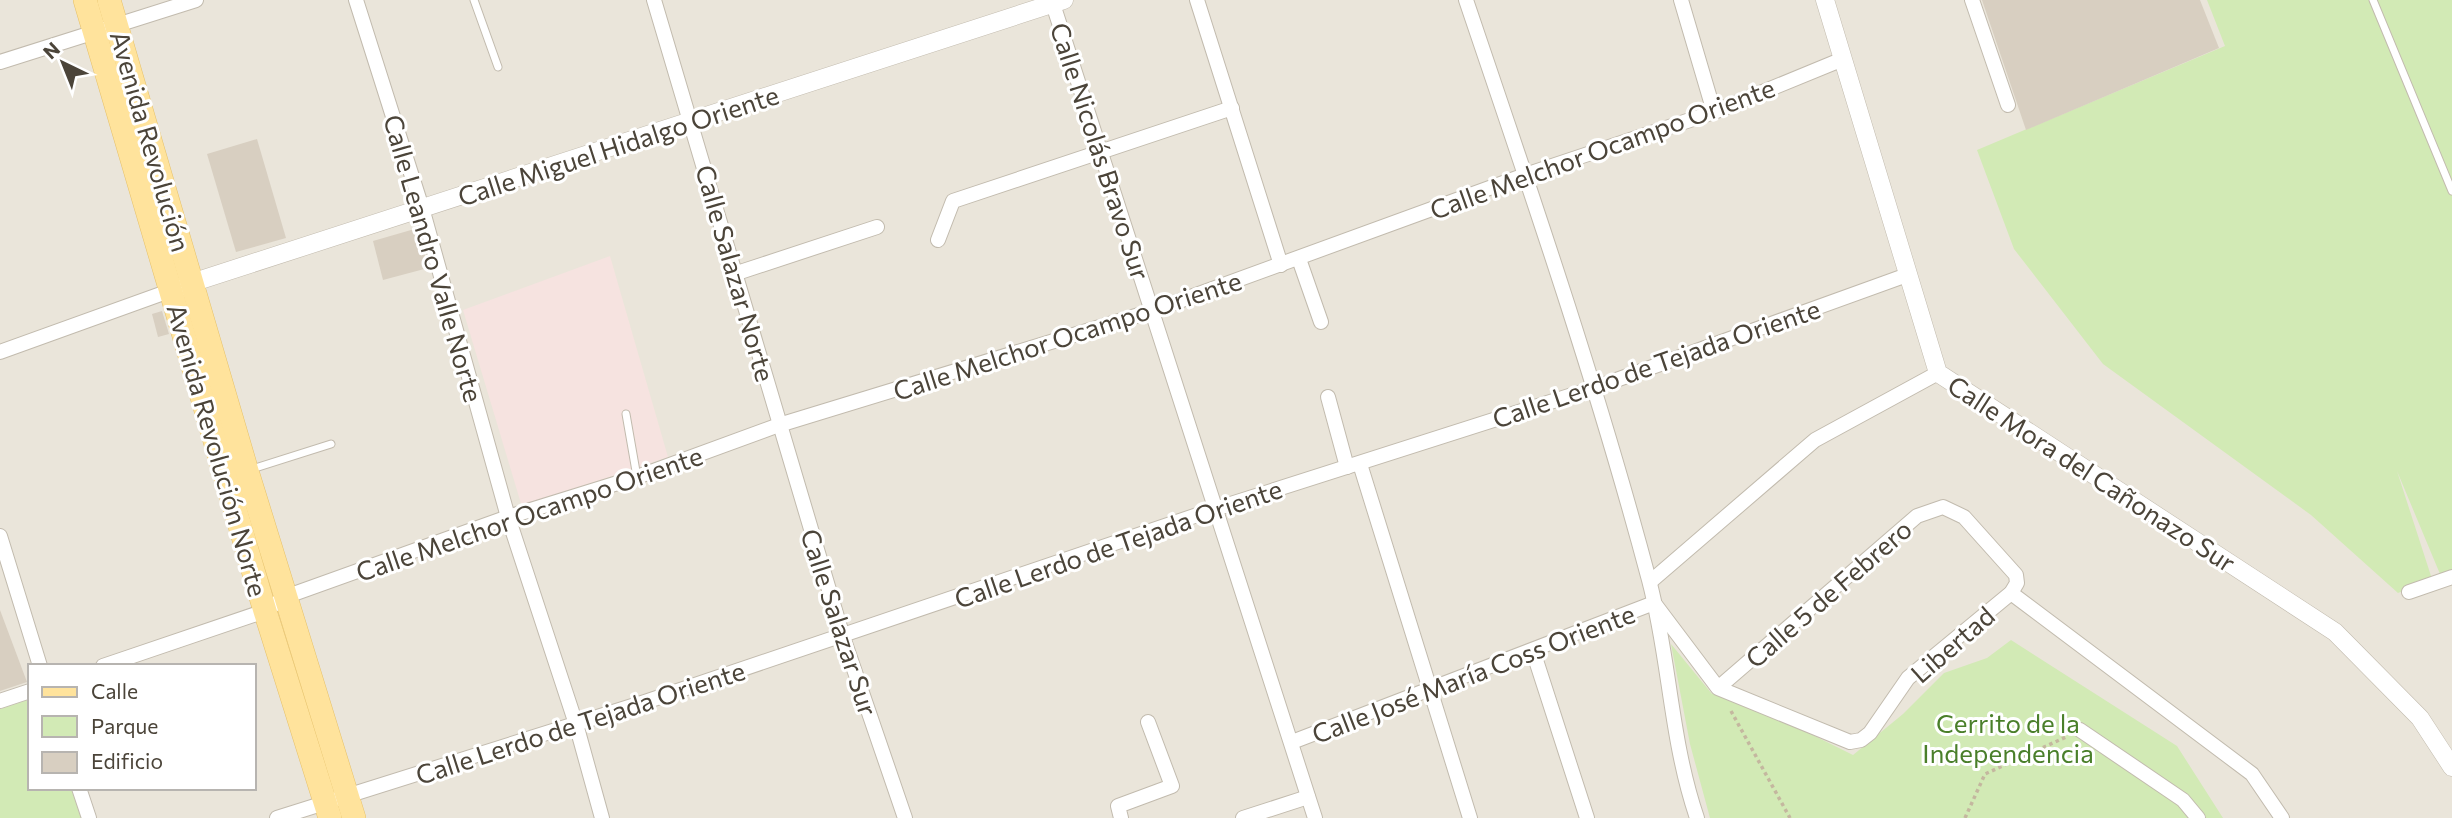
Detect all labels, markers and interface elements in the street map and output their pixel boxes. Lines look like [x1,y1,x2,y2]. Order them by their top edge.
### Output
street label: Calle Nicolás Bravo Sur [1045,18,1157,284]
street label: Avenida Revolución [105,27,197,255]
north arrow [28,28,98,98]
text: N [38,37,64,63]
street label: Calle Melchor Ocampo Oriente [1425,71,1779,225]
street label: Calle Miguel Hidalgo Oriente [454,78,782,212]
street label: Calle Leandro Valle Norte [378,111,490,405]
street label: Calle Salazar Norte [690,161,782,385]
street label: Calle Melchor Ocampo Oriente [889,264,1245,406]
street label: Calle Lerdo de Tejada Oriente [1488,292,1824,434]
street label: Avenida Revolución Norte [161,300,275,600]
street label: Calle Mora del Cañonazo Sur [1942,368,2242,578]
street label: Calle Melchor Ocampo Oriente [352,439,706,587]
street label: Calle Lerdo de Tejada Oriente [950,472,1286,614]
street label: Calle 5 de Febrero [1739,513,1917,673]
street label: Calle Salazar Sur [795,525,885,719]
street label: Calle José María Coss Oriente [1307,597,1639,749]
street label: Libertad [1904,599,2000,689]
street label: Calle Lerdo de Tejada Oriente [411,654,749,790]
legend [28,664,256,790]
text: Calle [91,678,138,703]
park label: Cerrito de la Independencia [1922,707,2094,768]
text: Parque [91,713,158,738]
text: Edificio [91,748,163,773]

